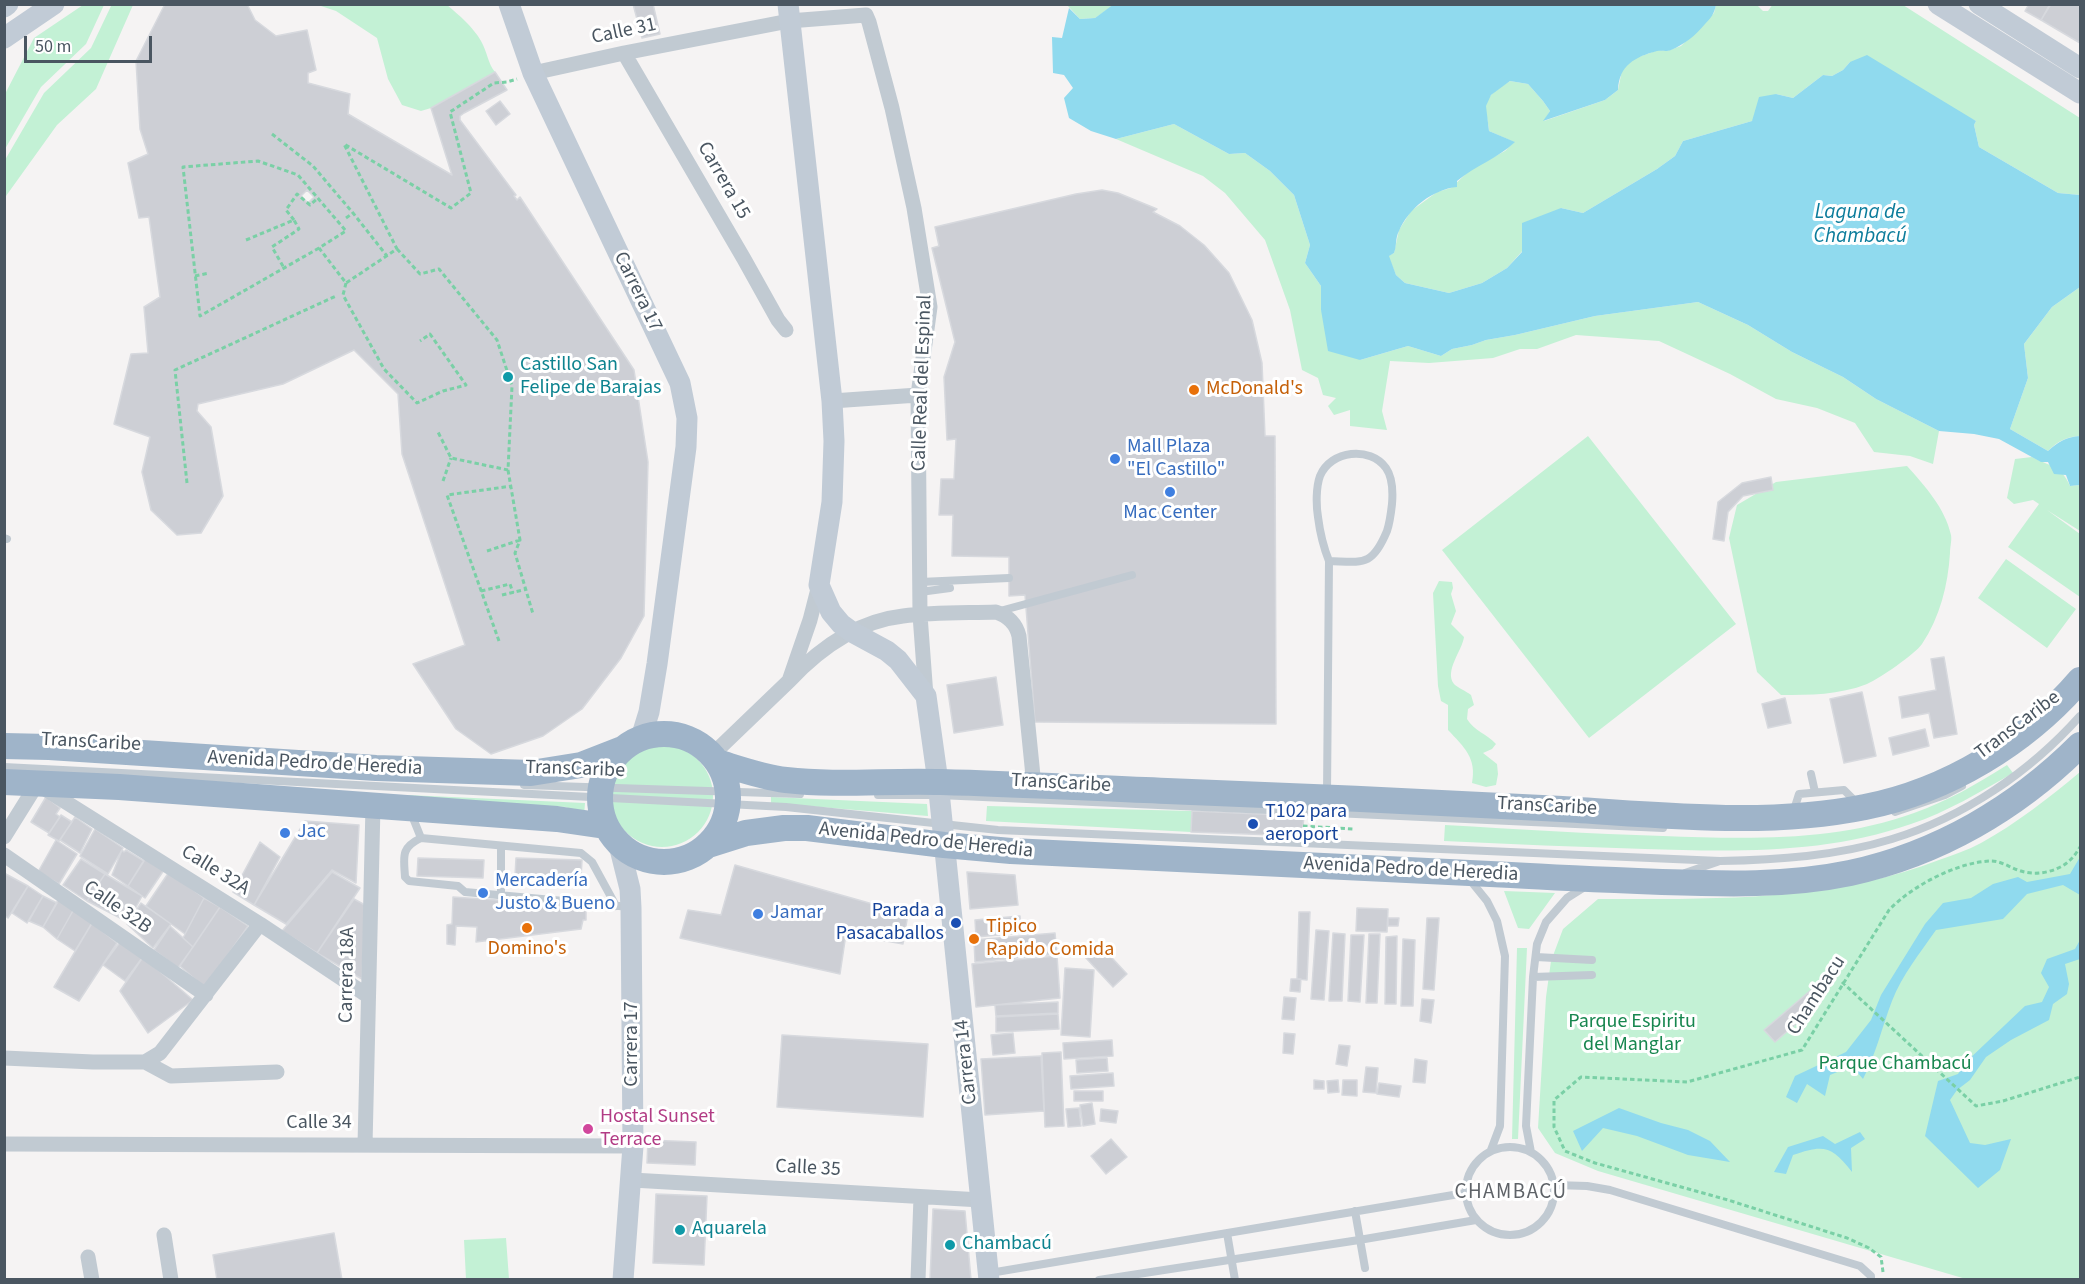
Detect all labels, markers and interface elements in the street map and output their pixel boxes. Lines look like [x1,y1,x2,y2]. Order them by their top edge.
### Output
street label: Calle 31 [589,13,659,51]
scale bar [27,24,154,62]
text: 50 m [35,34,71,59]
street label: Carrera 15 [691,138,755,224]
water label: Laguna de Chambacú [1813,200,1907,250]
street label: Carrera 17 [607,248,667,336]
street label: Calle Real del Espinal [908,294,938,472]
place label: Castillo San Felipe de Barajas [520,354,661,401]
marker: Castillo San Felipe de Barajas [501,370,515,384]
place label: McDonald's [1206,378,1303,402]
marker: McDonald's [1187,383,1201,397]
place label: Mall Plaza "El Castillo" [1127,436,1225,483]
marker: Mall Plaza "El Castillo" [1108,452,1122,466]
marker: Mac Center [1163,485,1177,499]
place label: Mac Center [1123,502,1217,526]
street label: TransCaribe [1971,686,2065,766]
street label: TransCaribe [40,728,142,758]
street label: Avenida Pedro de Heredia [207,746,423,782]
street label: TransCaribe [525,756,625,784]
street label: TransCaribe [1010,769,1112,799]
street label: TransCaribe [1496,792,1598,822]
place label: T102 para aeroport [1265,801,1347,848]
marker: T102 para aeroport [1246,817,1260,831]
street label: Avenida Pedro de Heredia [818,818,1034,864]
place label: Jac [297,821,326,845]
marker: Jac [278,826,292,840]
street label: Calle 32A [176,841,254,901]
street label: Avenida Pedro de Heredia [1303,852,1519,888]
place label: Mercadería Justo & Bueno [495,870,615,917]
street label: Calle 32B [78,876,156,940]
marker: Mercadería Justo & Bueno [476,886,490,900]
place label: Parada a Pasacaballos [836,900,944,947]
place label: Jamar [770,902,823,926]
marker: Jamar [751,907,765,921]
marker: Parada a Pasacaballos [949,916,963,930]
place label: Tipico Rapido Comida [986,916,1114,963]
marker: Domino's [520,921,534,935]
street label: Carrera 18A [335,927,361,1023]
marker: Tipico Rapido Comida [967,932,981,946]
place label: Domino's [488,938,566,962]
street label: Chambacu [1782,952,1852,1040]
street label: Carrera 17 [621,1001,645,1087]
park label: Parque Espiritu del Manglar [1568,1011,1696,1058]
street label: Carrera 14 [951,1018,983,1106]
park label: Parque Chambacú [1818,1053,1972,1077]
place label: Hostal Sunset Terrace [600,1106,715,1153]
street label: Calle 34 [286,1112,352,1136]
marker: Hostal Sunset Terrace [581,1122,595,1136]
street label: Calle 35 [775,1155,841,1183]
district label: CHAMBACÚ [1454,1180,1568,1206]
place label: Aquarela [692,1218,767,1242]
marker: Aquarela [673,1223,687,1237]
place label: Chambacú [962,1233,1052,1257]
marker: Chambacú [943,1238,957,1252]

